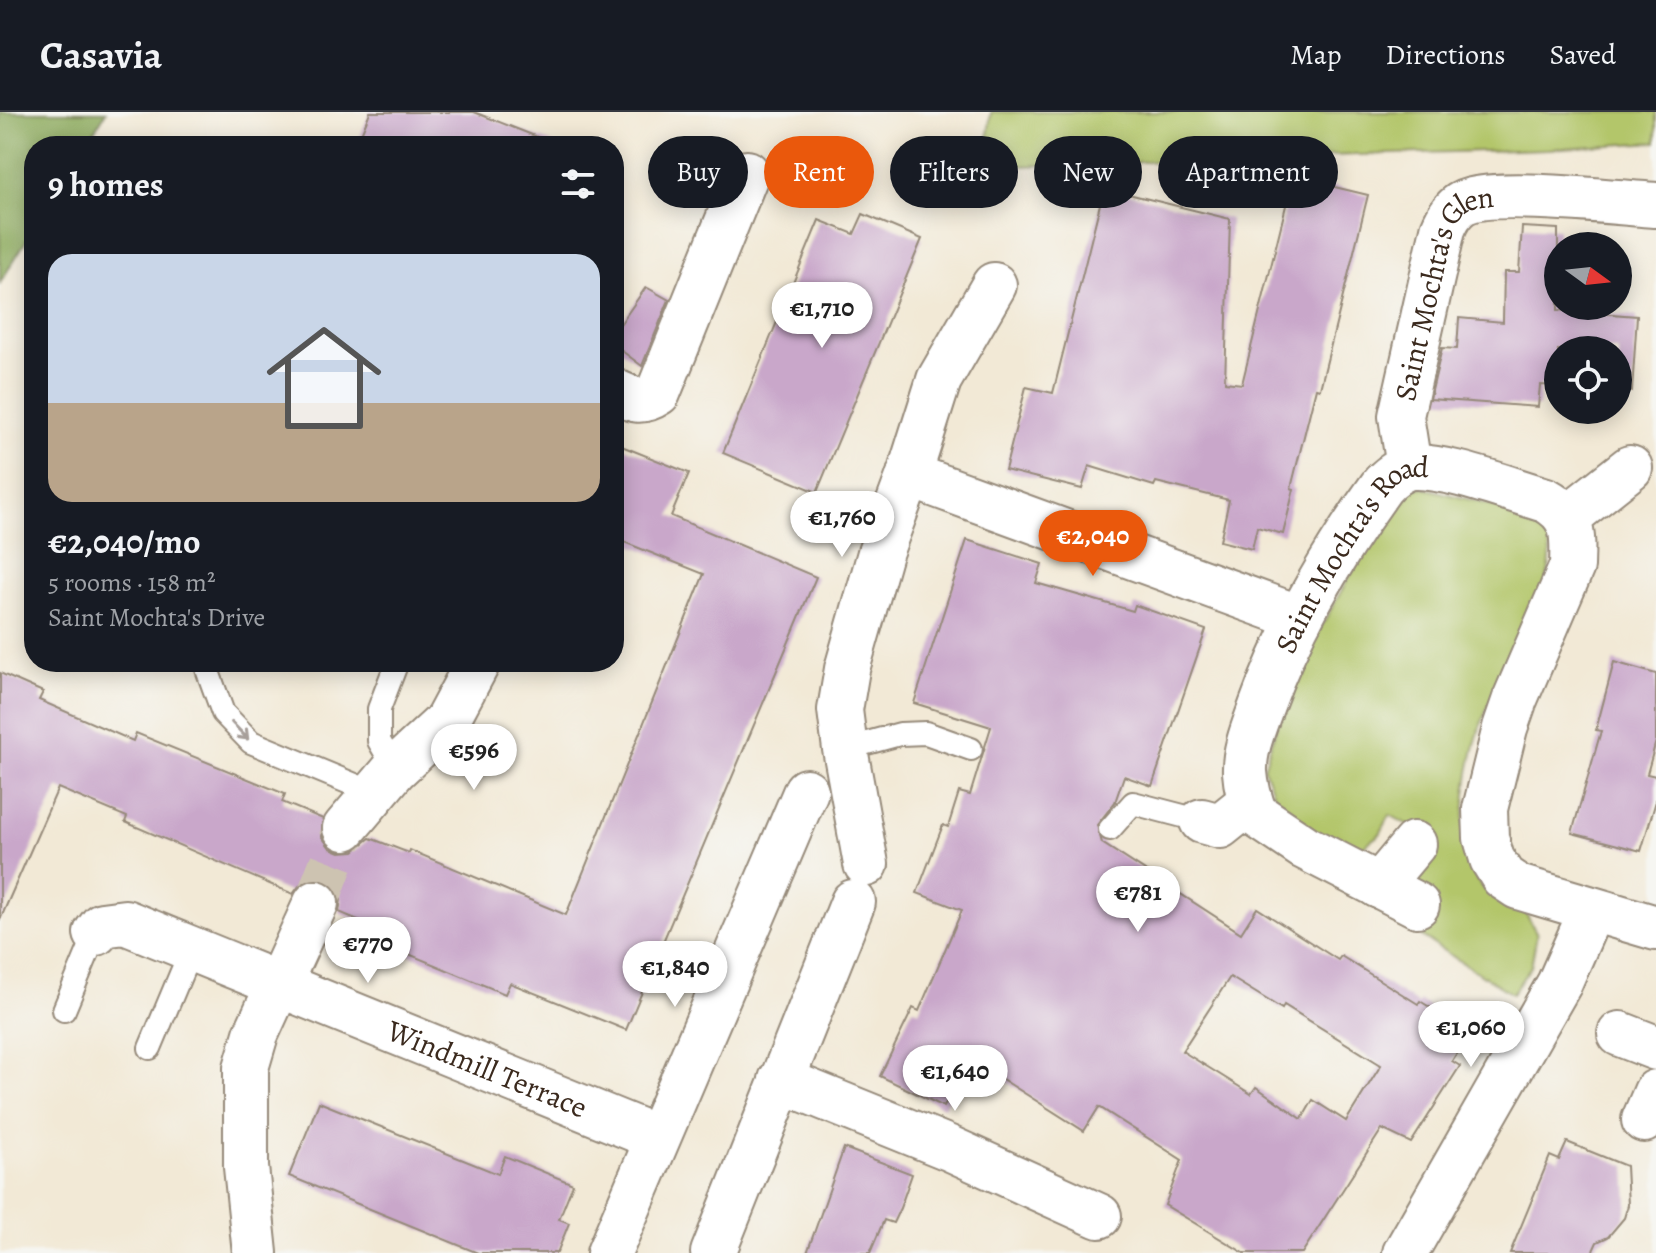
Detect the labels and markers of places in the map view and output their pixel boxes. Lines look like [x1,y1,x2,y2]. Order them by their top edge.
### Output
pin: €1,710 [757,282,887,350]
pin: €1,760 [777,491,907,559]
pin: €2,040 [1028,510,1158,578]
pin: €596 [427,724,521,792]
pin: €781 [1091,866,1185,934]
pin: €770 [321,917,415,985]
pin: €1,840 [610,941,740,1009]
pin: €1,060 [1406,1001,1536,1069]
pin: €1,640 [890,1045,1020,1113]

